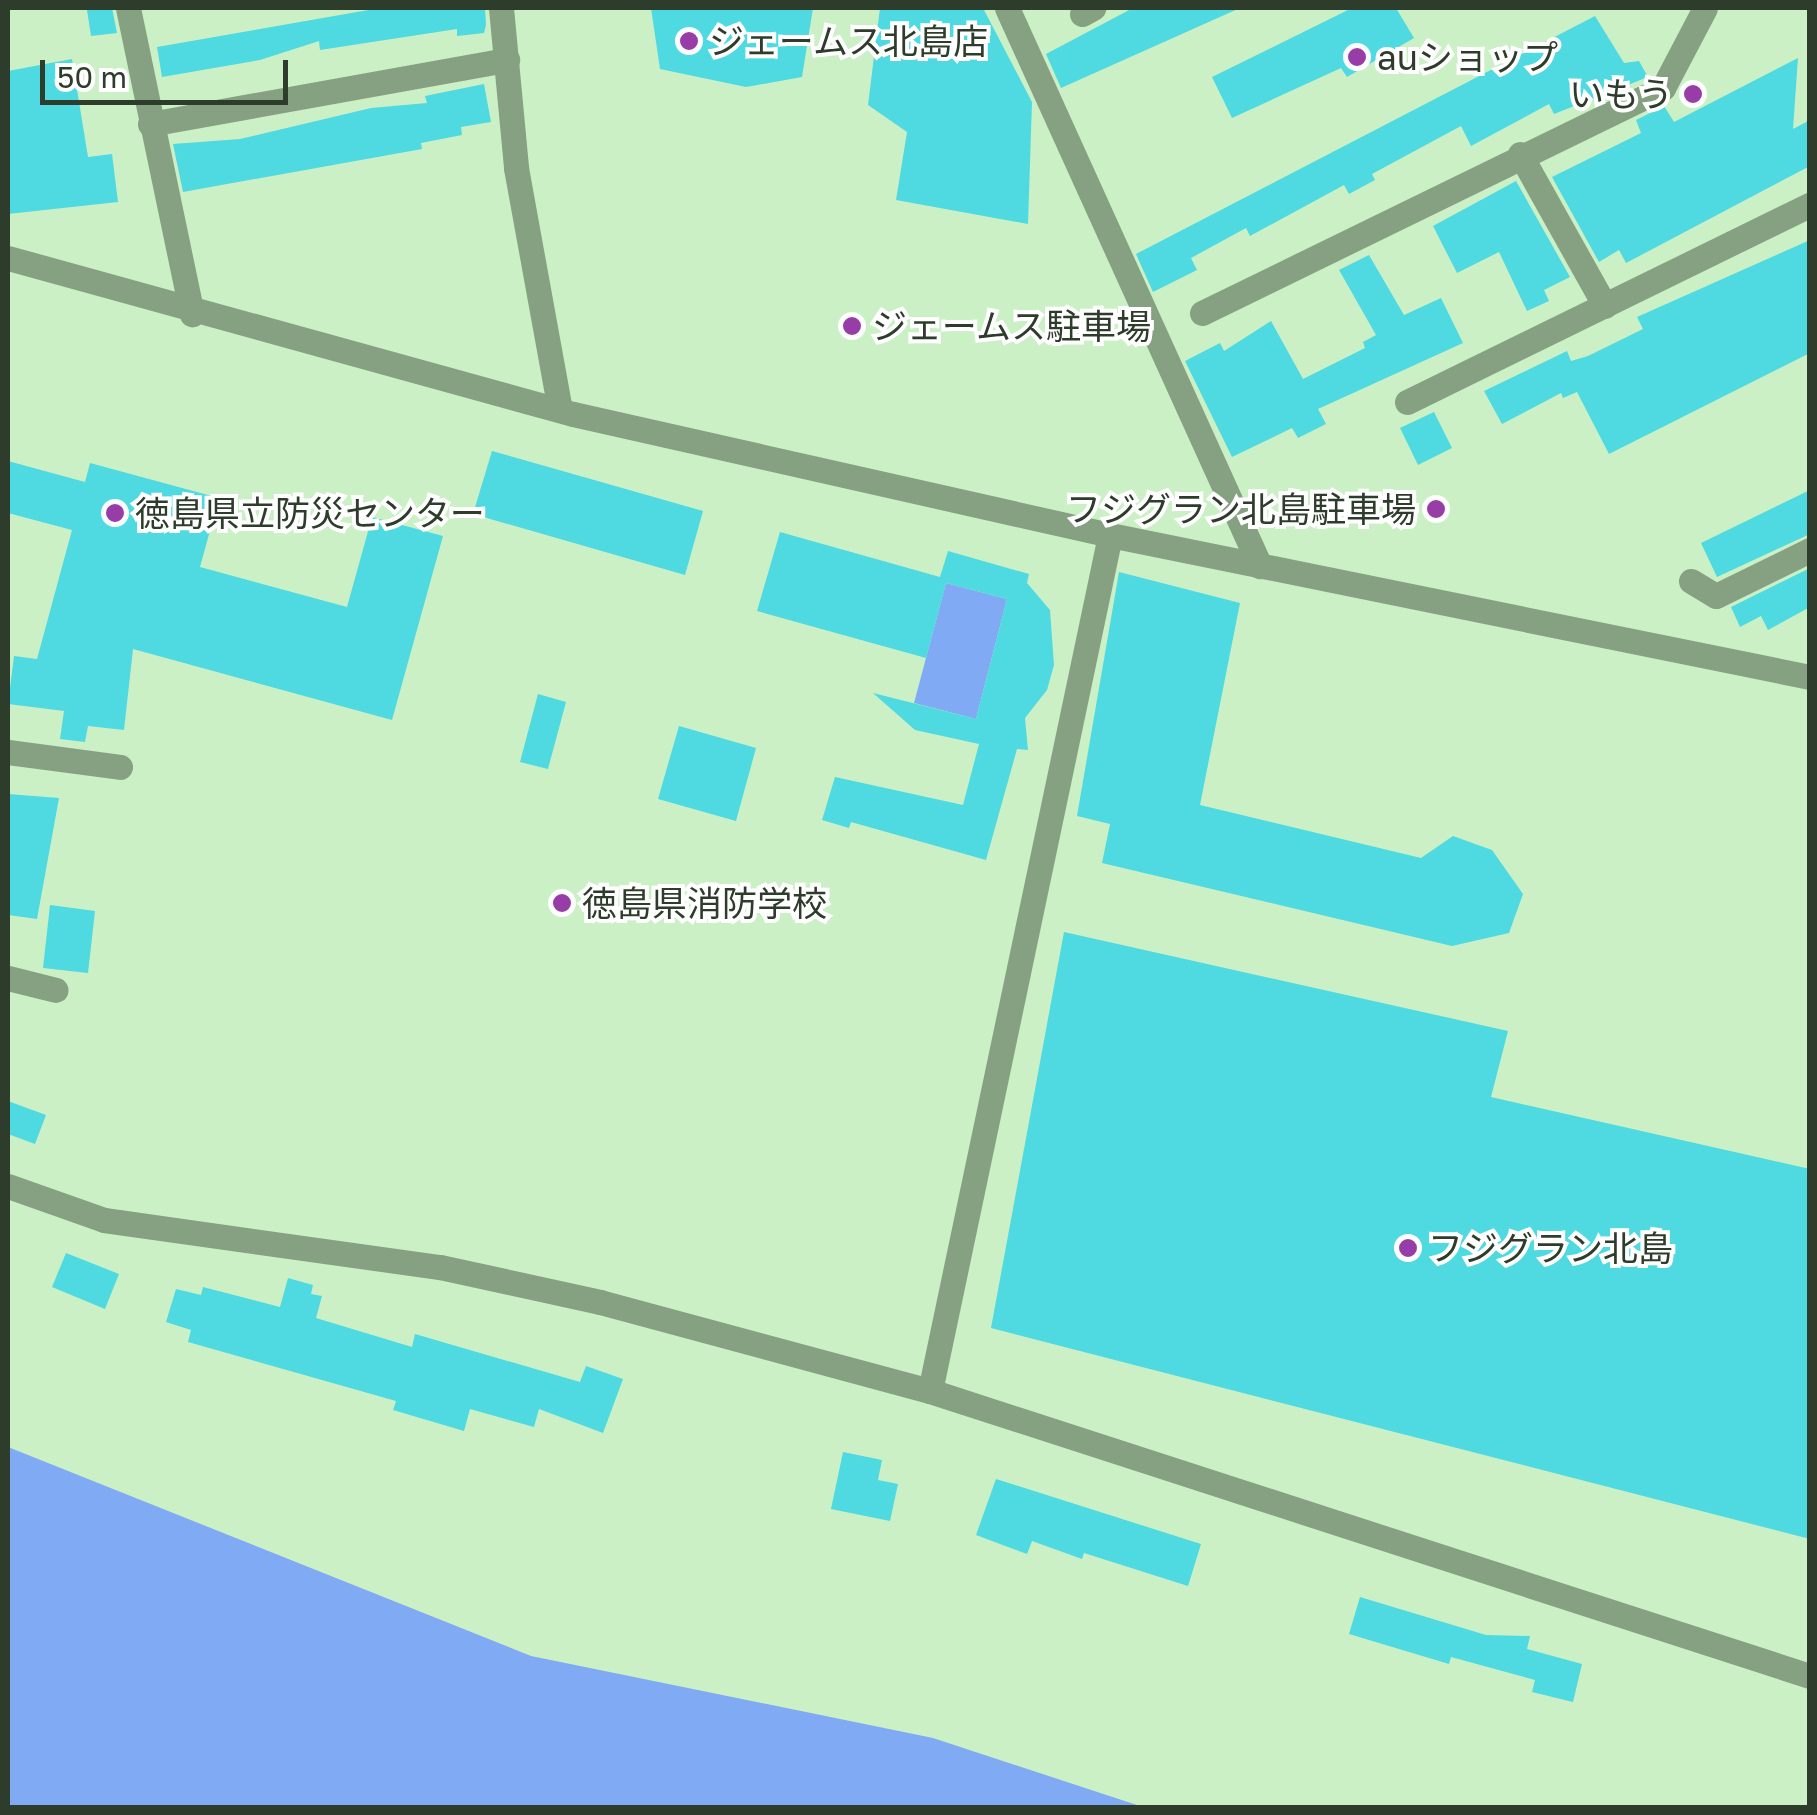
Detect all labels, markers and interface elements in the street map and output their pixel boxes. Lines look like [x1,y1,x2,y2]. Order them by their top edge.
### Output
place label: ジェームス北島店 [709,20,989,62]
marker: ジェームス北島店 [678,30,700,52]
place label: auショップ [1377,36,1558,78]
scale bar [45,40,292,102]
marker: auショップ [1346,46,1368,68]
text: 50 m [57,59,127,95]
place label: いもう [1568,73,1673,115]
marker: いもう [1682,83,1704,105]
place label: ジェームス駐車場 [872,305,1152,347]
marker: ジェームス駐車場 [841,315,863,337]
place label: フジグラン北島駐車場 [1066,488,1416,530]
place label: 徳島県立防災センター [135,492,485,534]
marker: フジグラン北島駐車場 [1425,498,1447,520]
marker: 徳島県立防災センター [104,502,126,524]
place label: 徳島県消防学校 [582,882,827,924]
marker: 徳島県消防学校 [551,892,573,914]
place label: フジグラン北島 [1428,1227,1673,1269]
marker: フジグラン北島 [1397,1237,1419,1259]

